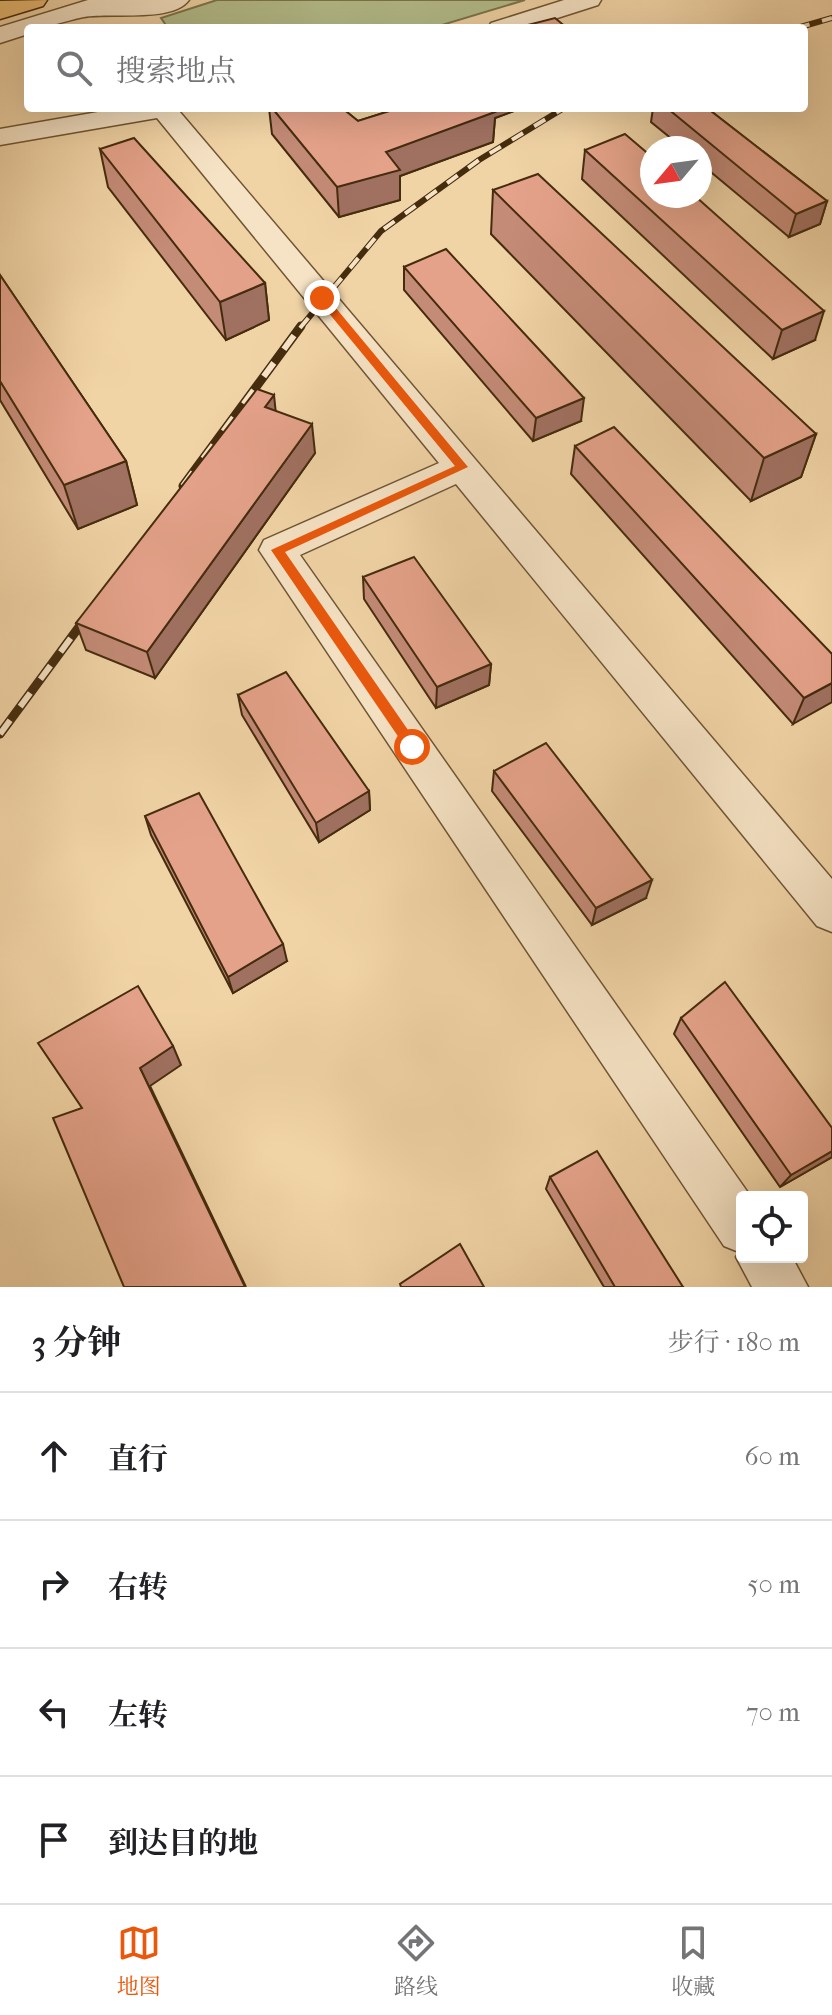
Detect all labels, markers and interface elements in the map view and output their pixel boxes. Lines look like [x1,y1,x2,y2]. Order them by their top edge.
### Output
search box [24,24,808,112]
icon: search [52,46,96,90]
text: 搜索地点 [116,54,236,89]
north arrow [640,136,712,208]
route end [304,280,340,316]
route start [394,729,430,765]
map controls [736,1191,808,1263]
button: locate [736,1191,808,1263]
text: 3 分钟 [32,1323,121,1363]
text: 步行 · 180 m [668,1327,800,1358]
icon: ahead [32,1434,76,1478]
text: 60 m [744,1441,800,1472]
text: 直行 [108,1442,168,1477]
icon: right [32,1562,76,1606]
text: 50 m [747,1569,800,1600]
text: 右转 [108,1570,168,1605]
icon: left [32,1690,76,1734]
text: 70 m [746,1697,800,1728]
text: 左转 [108,1698,168,1733]
icon: arrive [32,1818,76,1862]
text: 到达目的地 [108,1826,258,1861]
tab: 地图 [117,1921,161,2000]
tab: 路线 [394,1921,438,2000]
tab: 收藏 [671,1921,715,2000]

